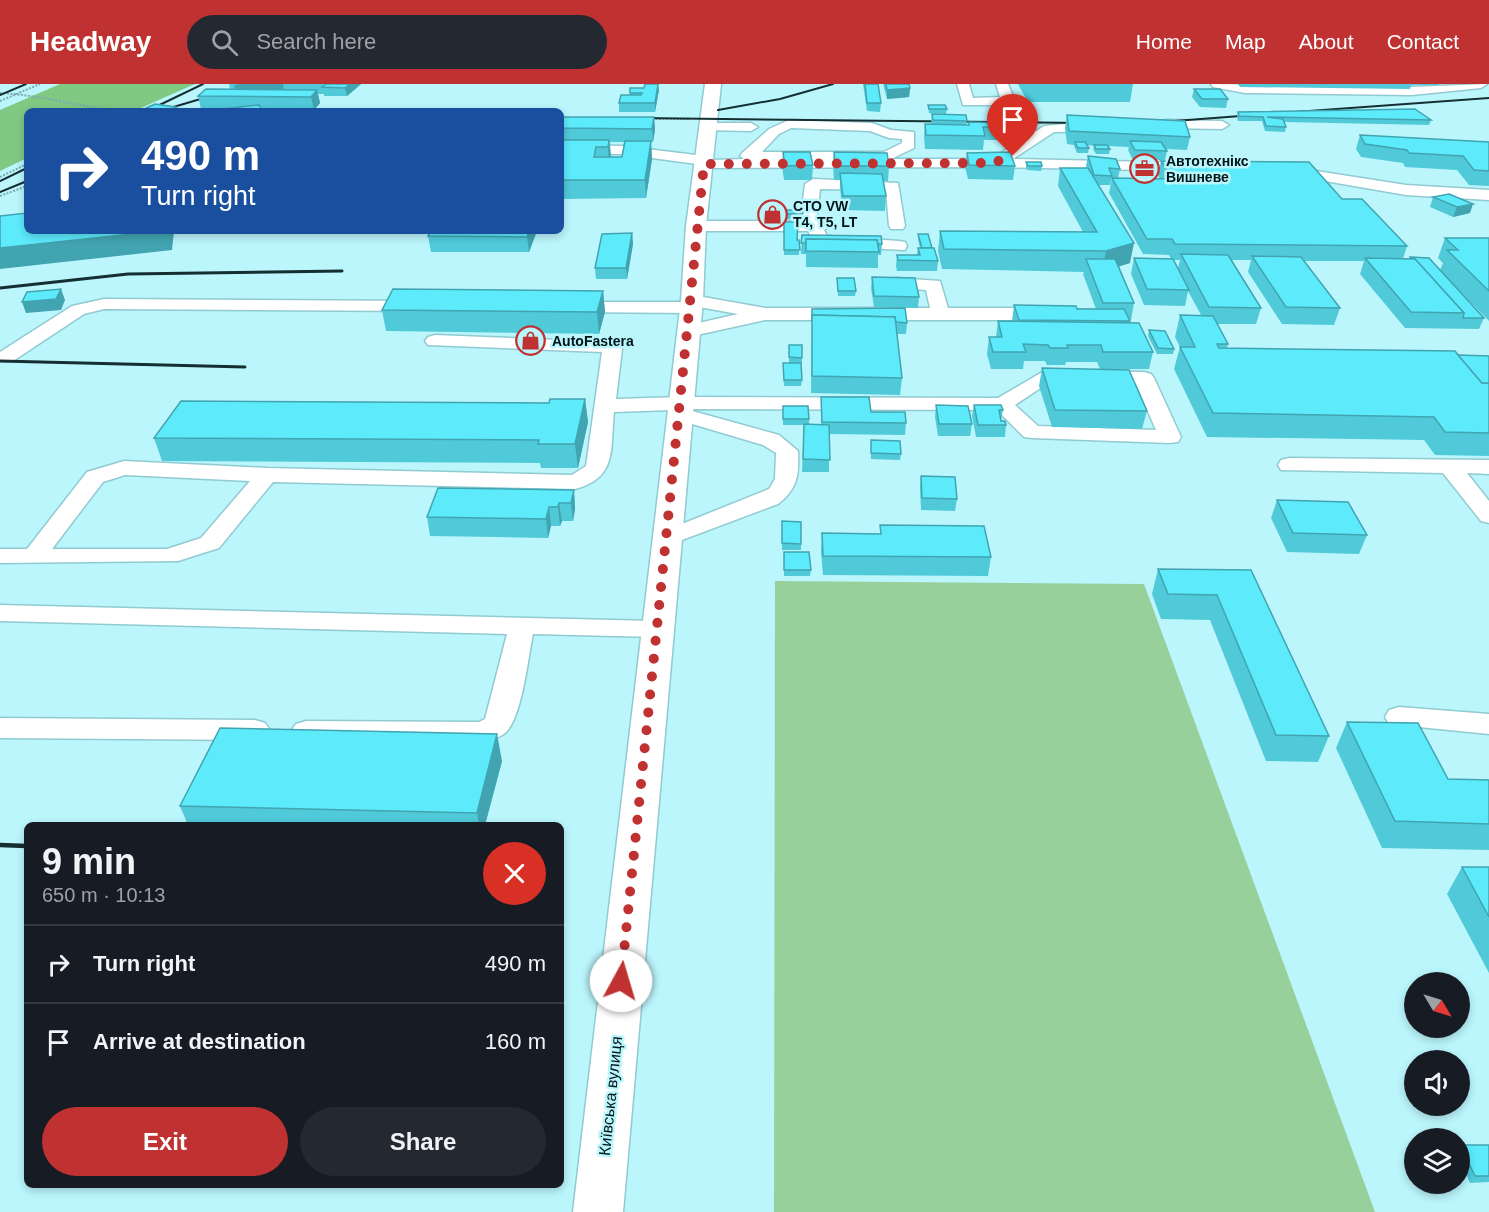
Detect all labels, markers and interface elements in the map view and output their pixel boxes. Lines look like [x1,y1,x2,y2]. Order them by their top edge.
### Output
search box [187,15,607,69]
text: Headway [30,26,151,57]
icon: search [208,26,241,59]
text: Search here [256,29,376,54]
text: Home [1136,30,1192,53]
text: Map [1225,30,1266,53]
text: About [1299,30,1354,53]
text: Contact [1387,30,1459,53]
pin [987,94,1038,156]
icon: arrive [996,103,1029,136]
icon: right [42,132,120,210]
text: 490 m [141,132,260,179]
office icon: Автотехнікс Вишневе [1129,153,1161,185]
place label: Автотехнікс Вишневе [1166,153,1249,185]
text: Turn right [141,181,256,211]
shop icon: СТО VW T4, T5, LT [756,198,788,230]
place label: СТО VW T4, T5, LT [793,198,858,230]
shop icon: AutoFastera [515,325,547,357]
place label: AutoFastera [552,333,634,349]
text: 9 min [42,841,136,882]
button: close [483,842,546,905]
text: 650 m · 10:13 [42,884,165,906]
icon: right [42,948,75,981]
position arrow [589,949,653,1013]
text: Turn right [93,951,195,976]
text: 490 m [485,951,546,976]
north arrow [1404,972,1470,1038]
map controls [1404,972,1470,1194]
icon: arrive [42,1026,75,1059]
text: Arrive at destination [93,1029,306,1054]
text: 160 m [485,1029,546,1054]
street label: Київська вулиця [596,1036,625,1157]
button: sound [1404,1050,1470,1116]
button: Exit [42,1107,288,1176]
button: Share [300,1107,546,1176]
button: layers [1404,1128,1470,1194]

